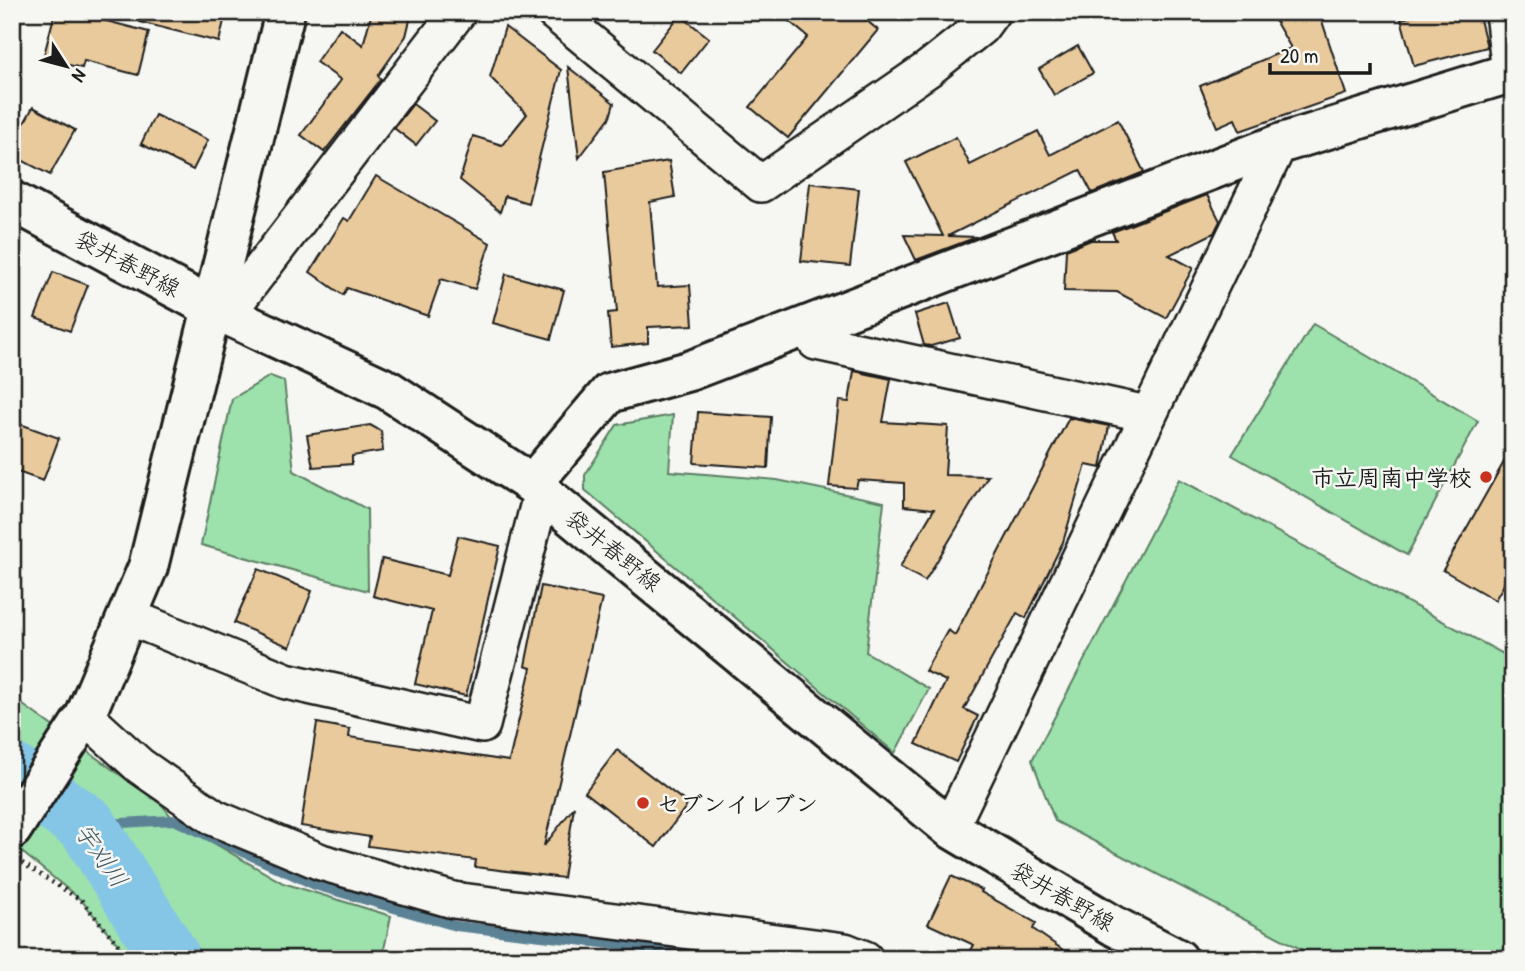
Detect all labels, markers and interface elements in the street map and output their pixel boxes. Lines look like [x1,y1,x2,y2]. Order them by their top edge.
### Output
north arrow [32,32,102,102]
scale bar [1270,32,1369,76]
text: 20 m [1280,41,1318,70]
text: N [66,64,93,88]
street label: 袋井春野線 [70,222,186,304]
place label: 市立周南中学校 [1311,462,1472,493]
marker: 市立周南中学校 [1478,469,1494,485]
street label: 袋井春野線 [560,502,668,598]
place label: セブンイレブン [657,788,818,819]
marker: セブンイレブン [635,795,651,811]
water label: 宇刈川 [68,816,136,894]
street label: 袋井春野線 [1005,854,1121,938]

